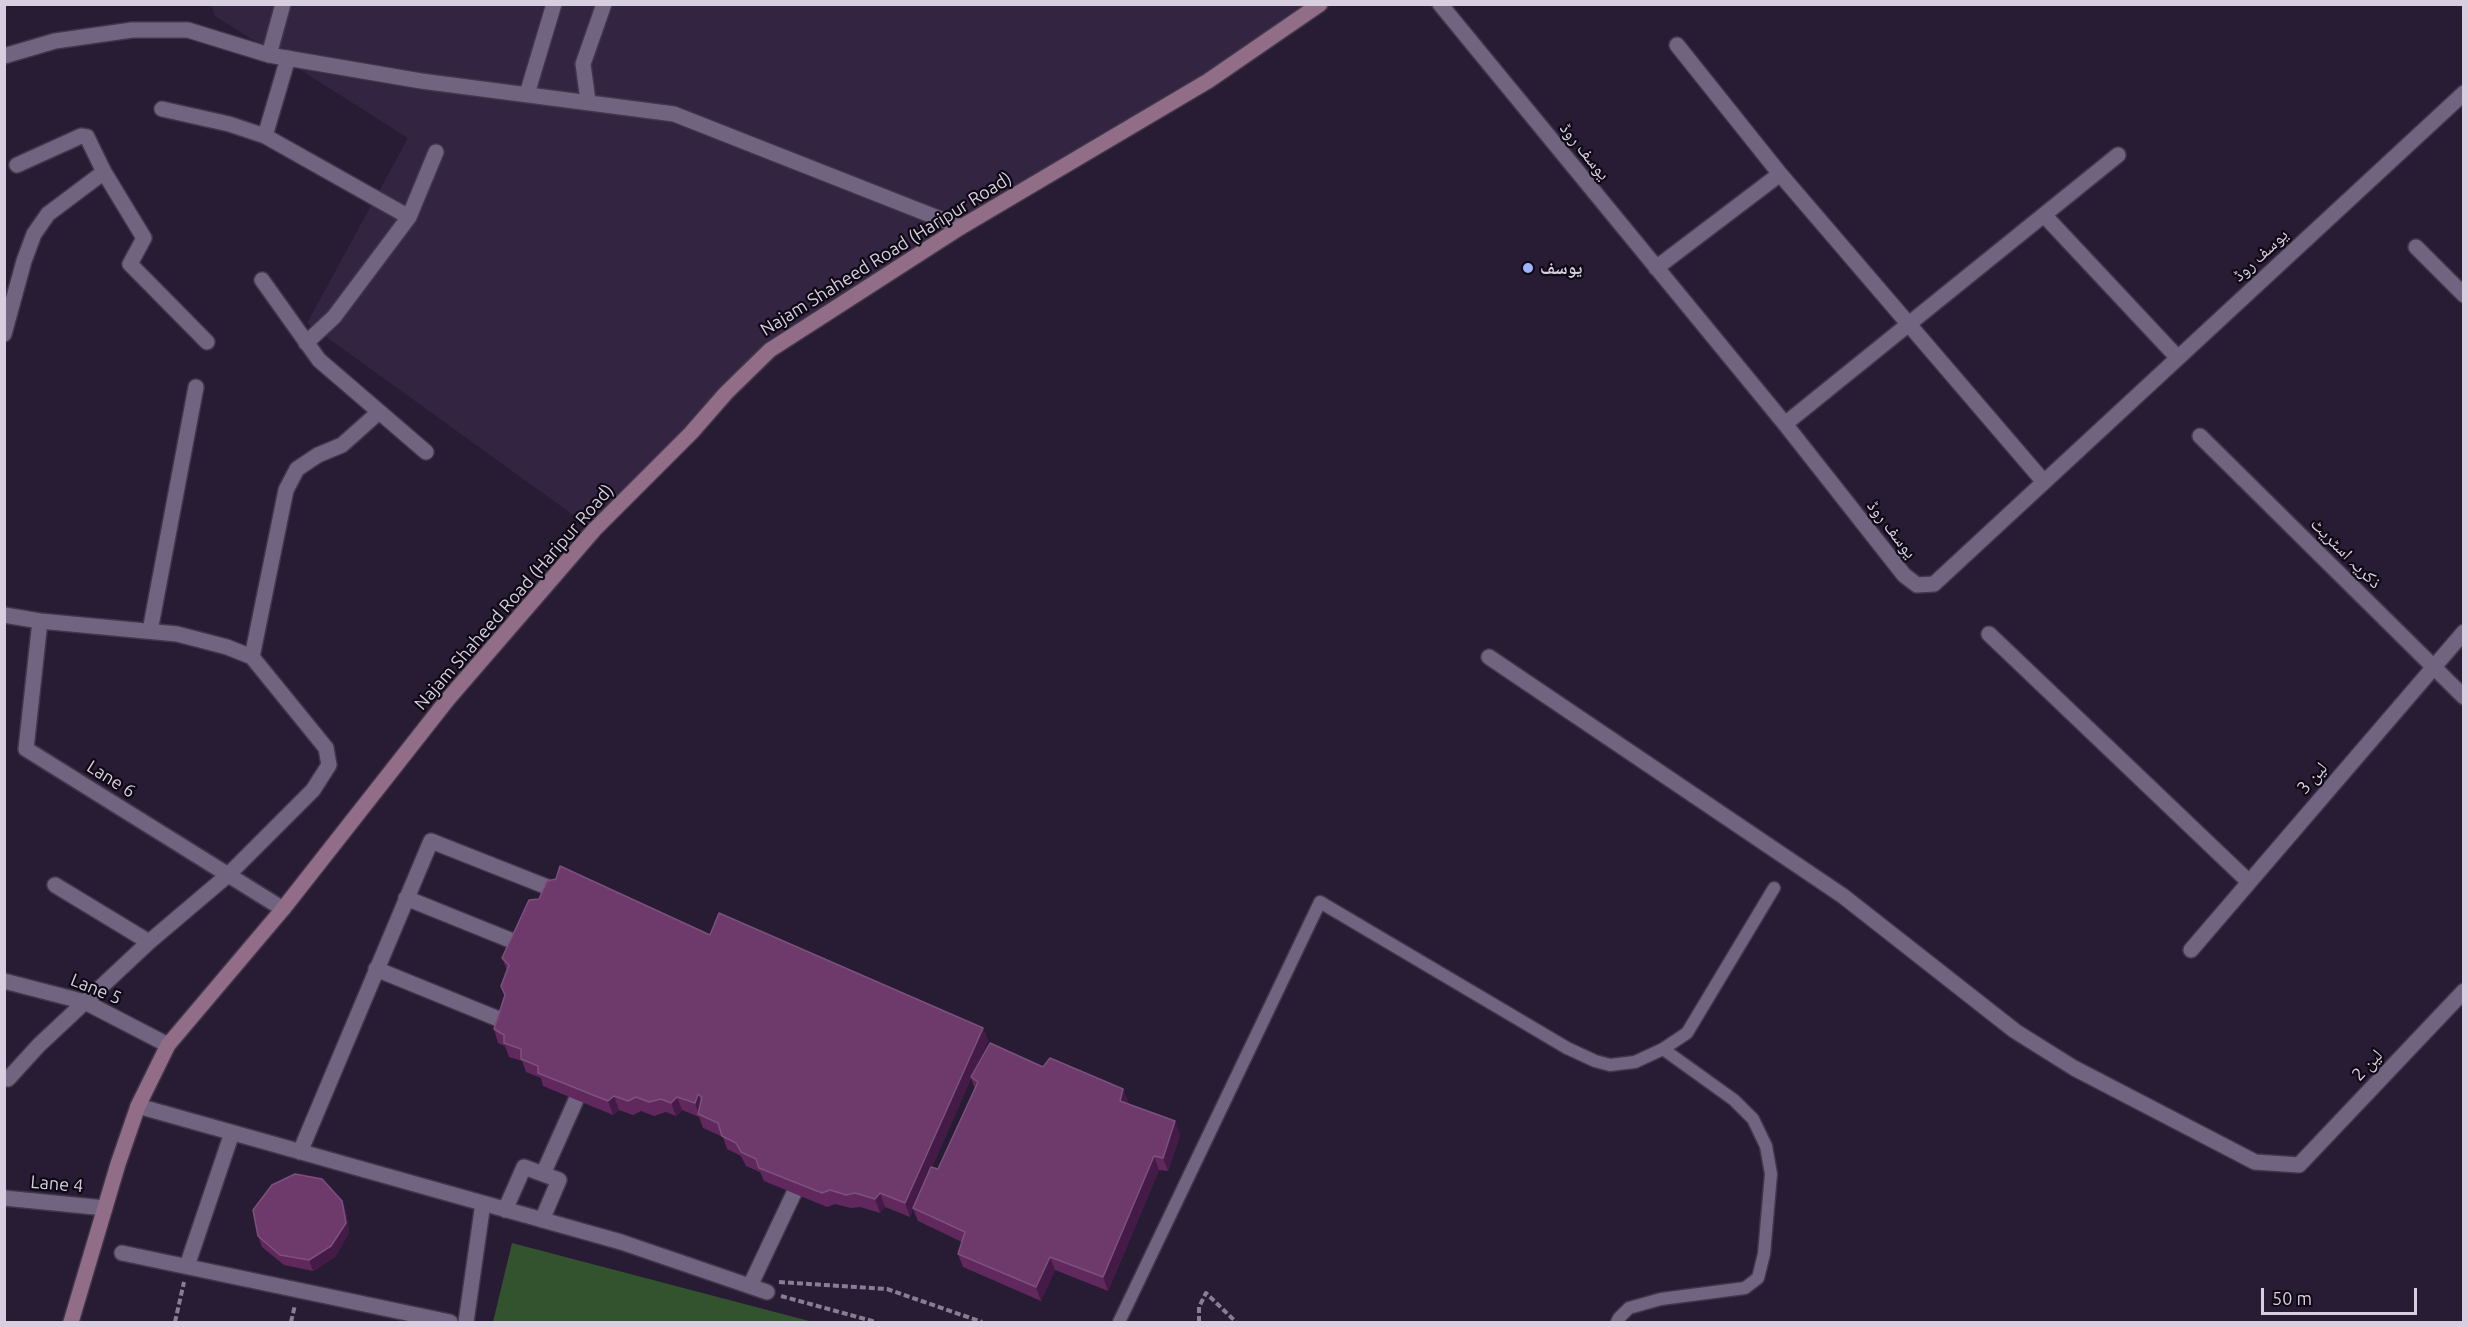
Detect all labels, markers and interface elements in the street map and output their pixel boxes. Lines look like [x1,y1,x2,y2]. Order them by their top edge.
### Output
street label: یوسف روڈ [1555,118,1615,184]
street label: Najam Shaheed Road (Haripur Road) [756,167,1016,341]
street label: یوسف روڈ [2228,224,2292,286]
place label: یوسف [1540,257,1583,279]
marker: یوسف [1521,261,1535,275]
street label: Najam Shaheed Road (Haripur Road) [410,480,618,714]
street label: یوسف روڈ [1863,496,1921,562]
street label: ذکریہ اسٹریٹ [2306,513,2386,593]
street label: Lane 6 [83,756,139,802]
street label: لین 3 [2292,758,2332,798]
street label: Lane 5 [67,969,125,1009]
street label: لین 2 [2347,1045,2387,1085]
street label: Lane 4 [30,1171,84,1197]
scale bar [2264,1276,2420,1314]
text: 50 m [2272,1288,2312,1308]

